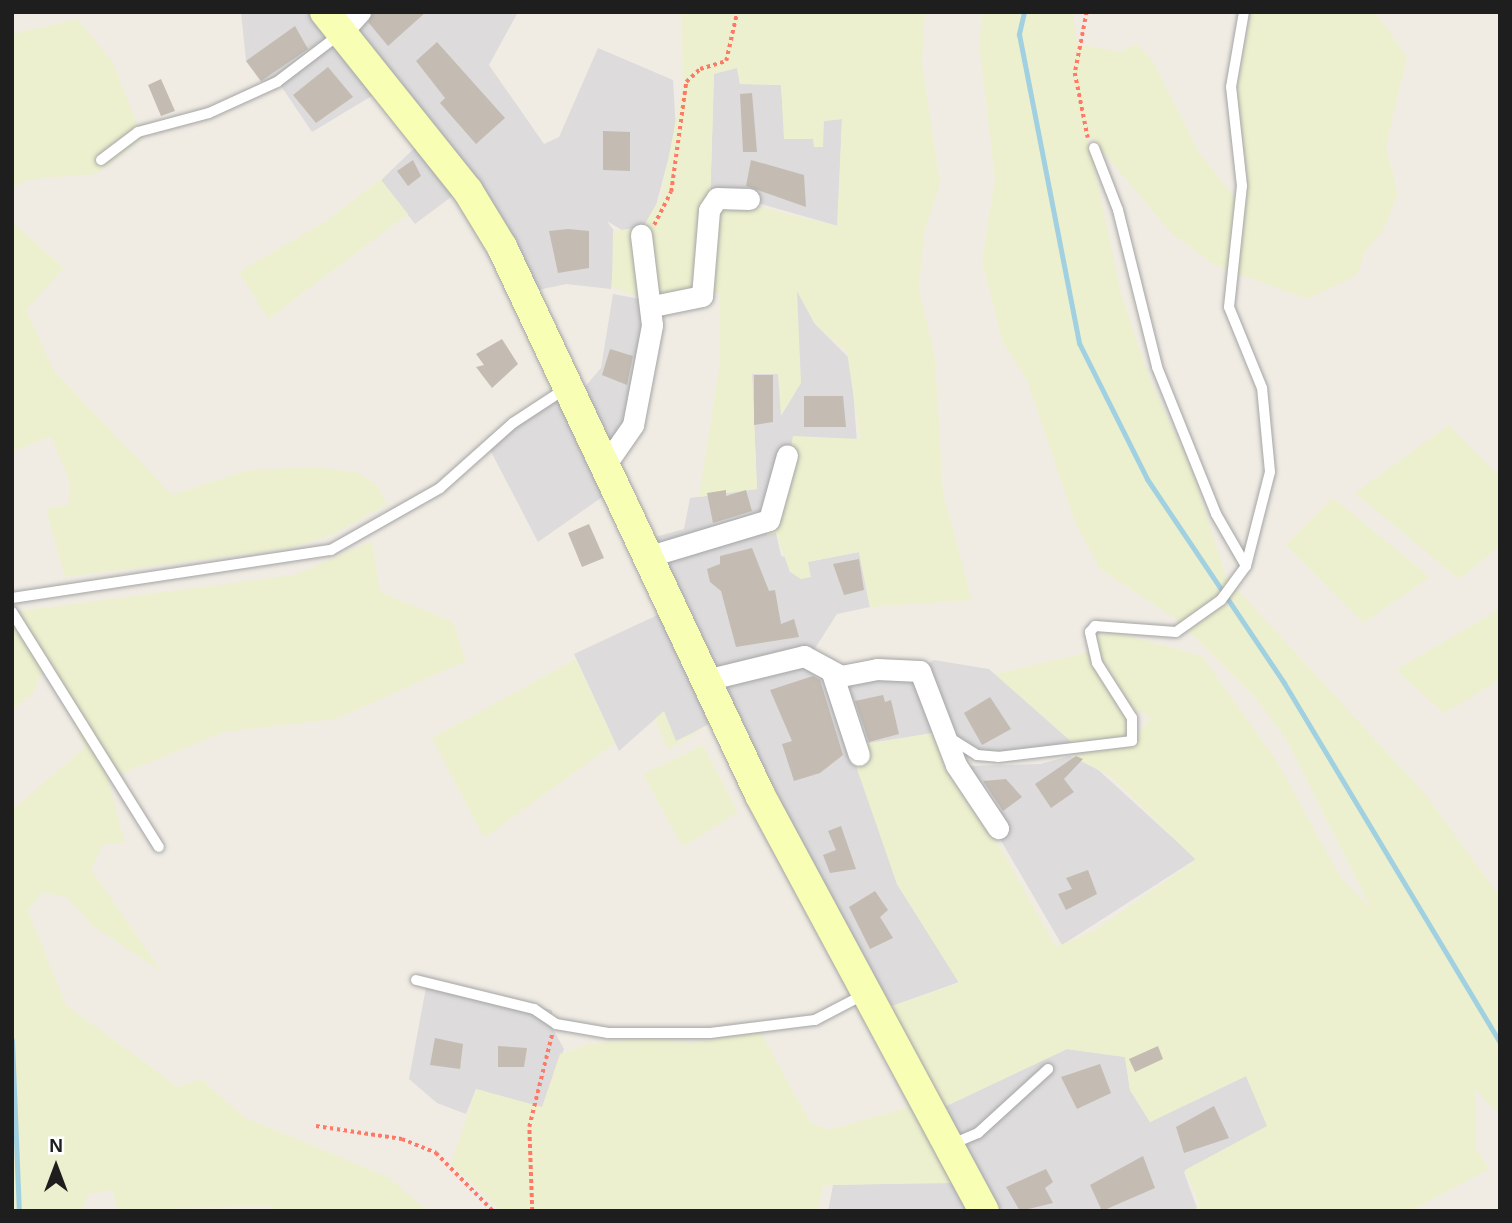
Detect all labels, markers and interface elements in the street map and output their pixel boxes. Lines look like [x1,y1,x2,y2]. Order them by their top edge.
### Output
north arrow [21,1132,91,1202]
text: N [49,1135,63,1156]

